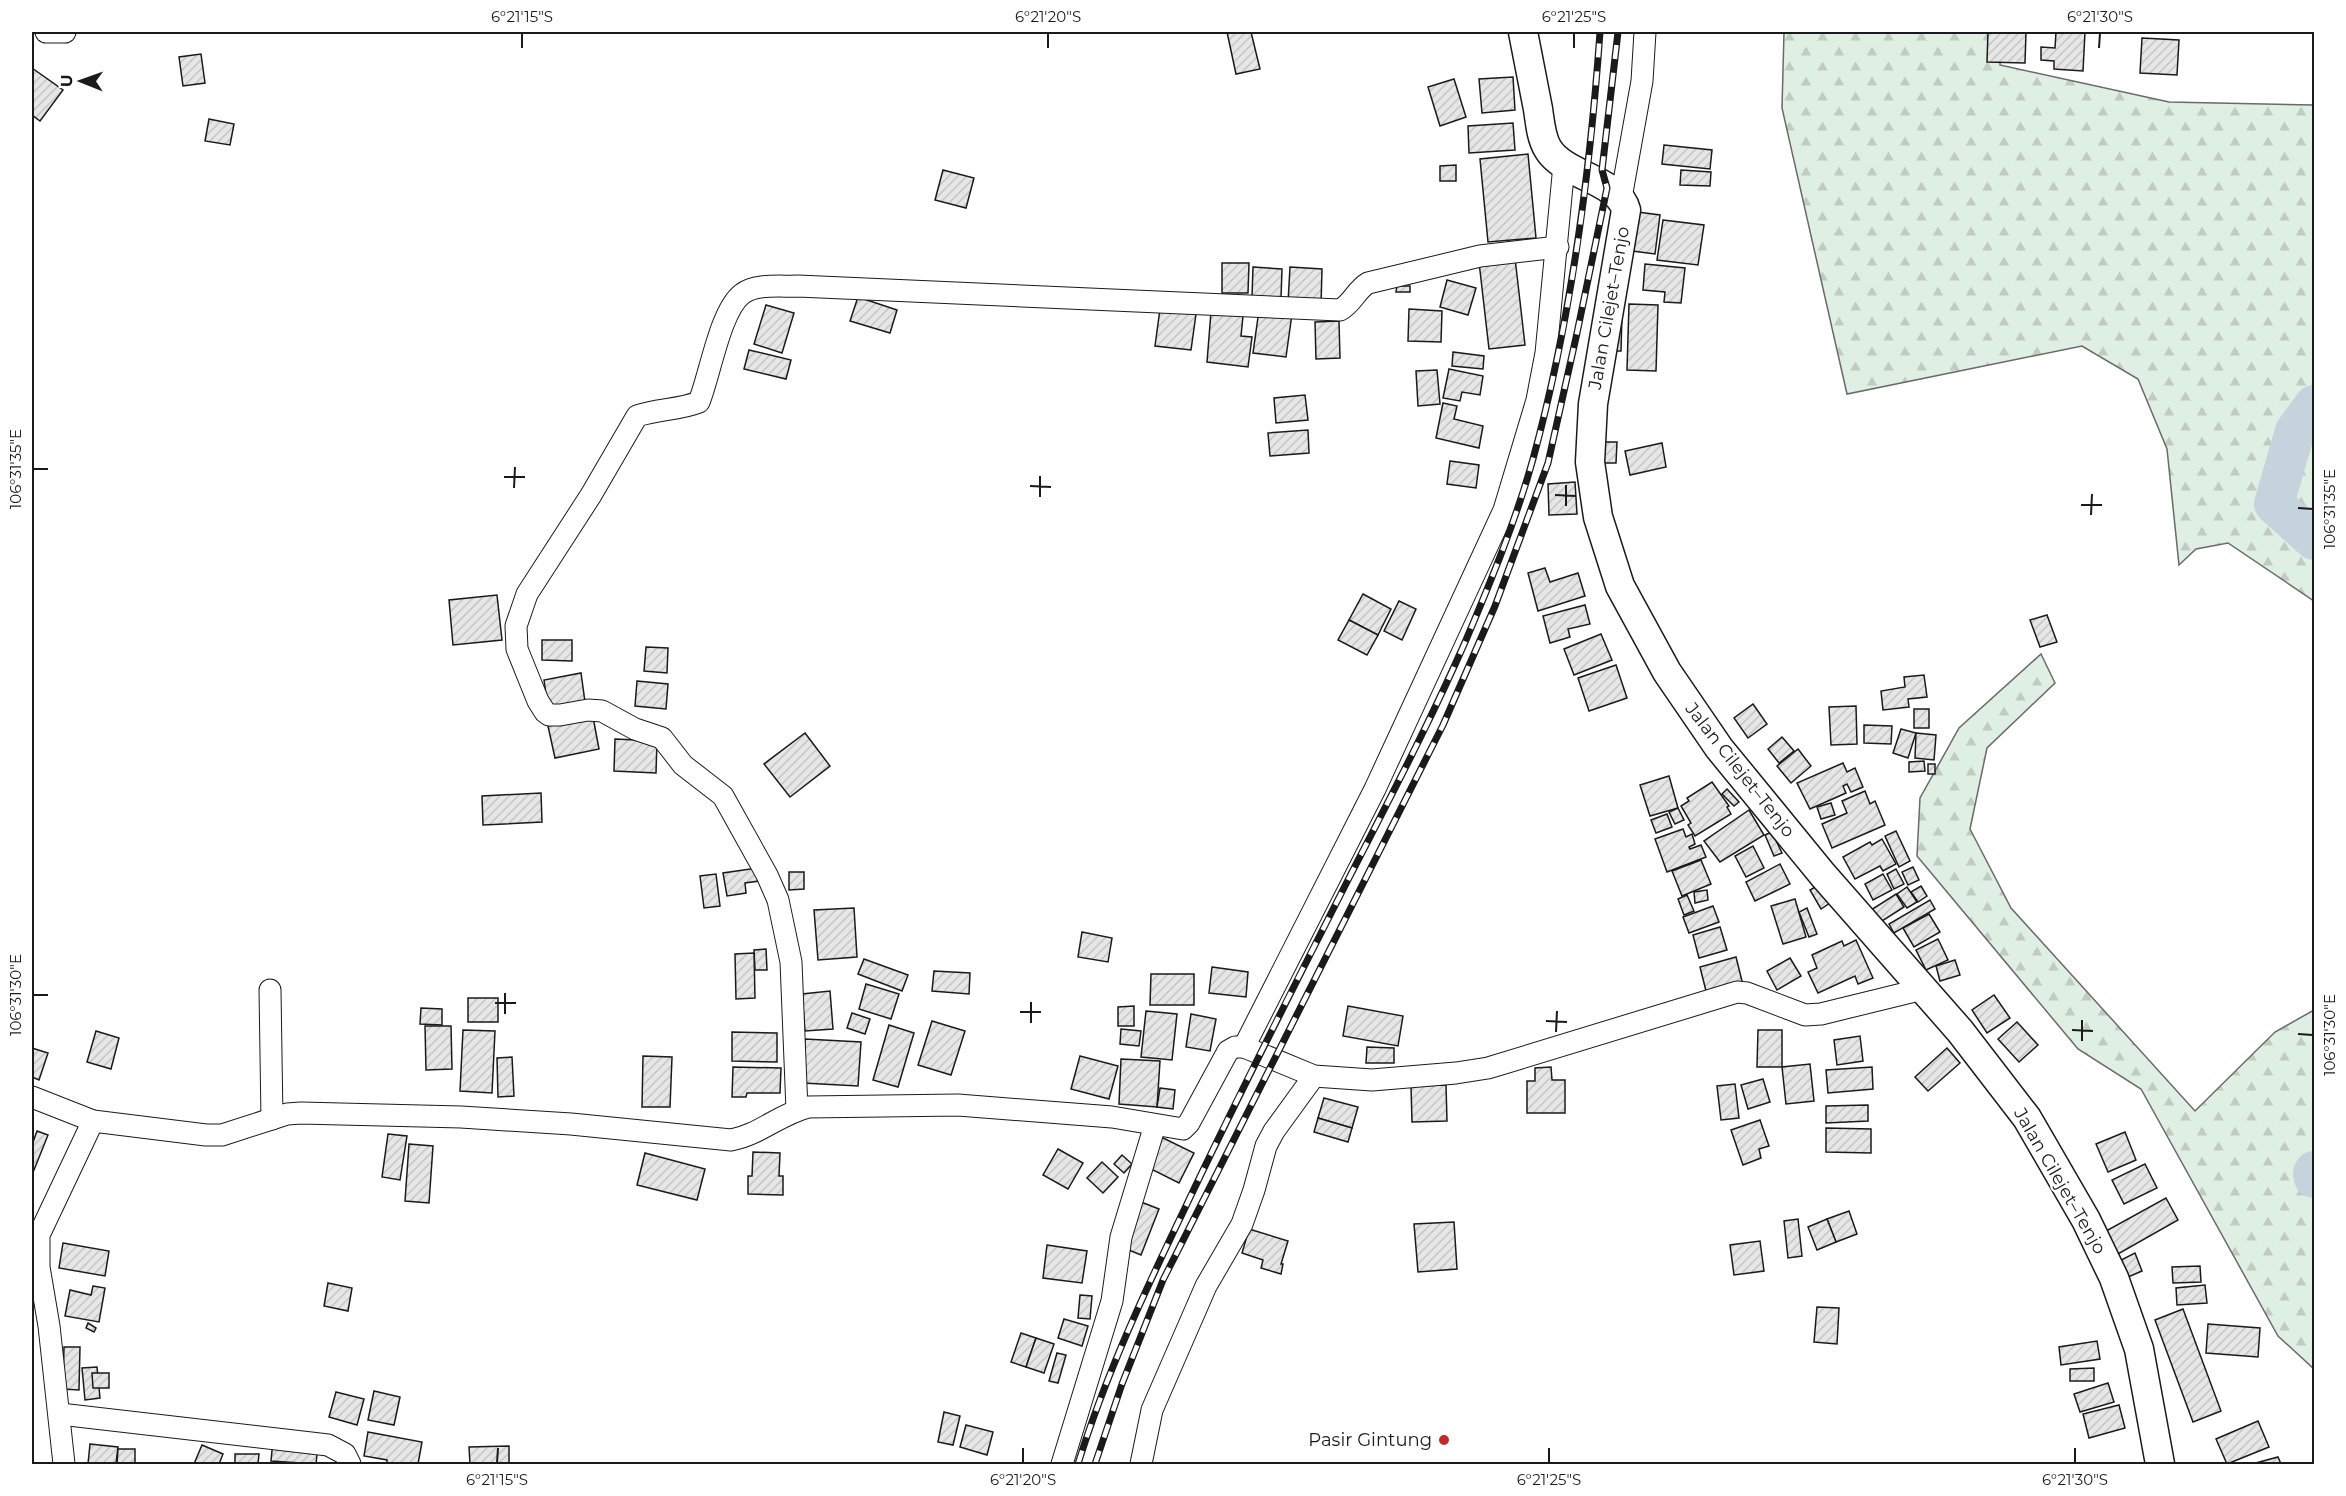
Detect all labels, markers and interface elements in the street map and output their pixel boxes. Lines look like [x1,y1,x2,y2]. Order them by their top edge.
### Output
text: 6°21'15"S [491,7,553,26]
text: 6°21'20"S [1015,7,1081,26]
text: 6°21'25"S [1542,7,1606,26]
text: 6°21'30"S [2067,7,2133,26]
north arrow [51,51,111,111]
text: U [57,74,76,87]
street label: Jalan Cilejet–Tenjo [1584,225,1634,392]
text: 106°31'35"E [6,429,25,509]
text: 106°31'35"E [2320,469,2339,549]
street label: Jalan Cilejet–Tenjo [1680,697,1799,842]
text: 106°31'30"E [6,954,25,1036]
text: 106°31'30"E [2320,994,2339,1076]
street label: Jalan Cilejet–Tenjo [2009,1103,2111,1258]
place label: Pasir Gintung [1308,1429,1432,1451]
marker: Pasir Gintung [1437,1433,1451,1447]
text: 6°21'15"S [466,1470,528,1489]
text: 6°21'20"S [990,1470,1056,1489]
text: 6°21'25"S [1517,1470,1581,1489]
text: 6°21'30"S [2042,1470,2108,1489]

